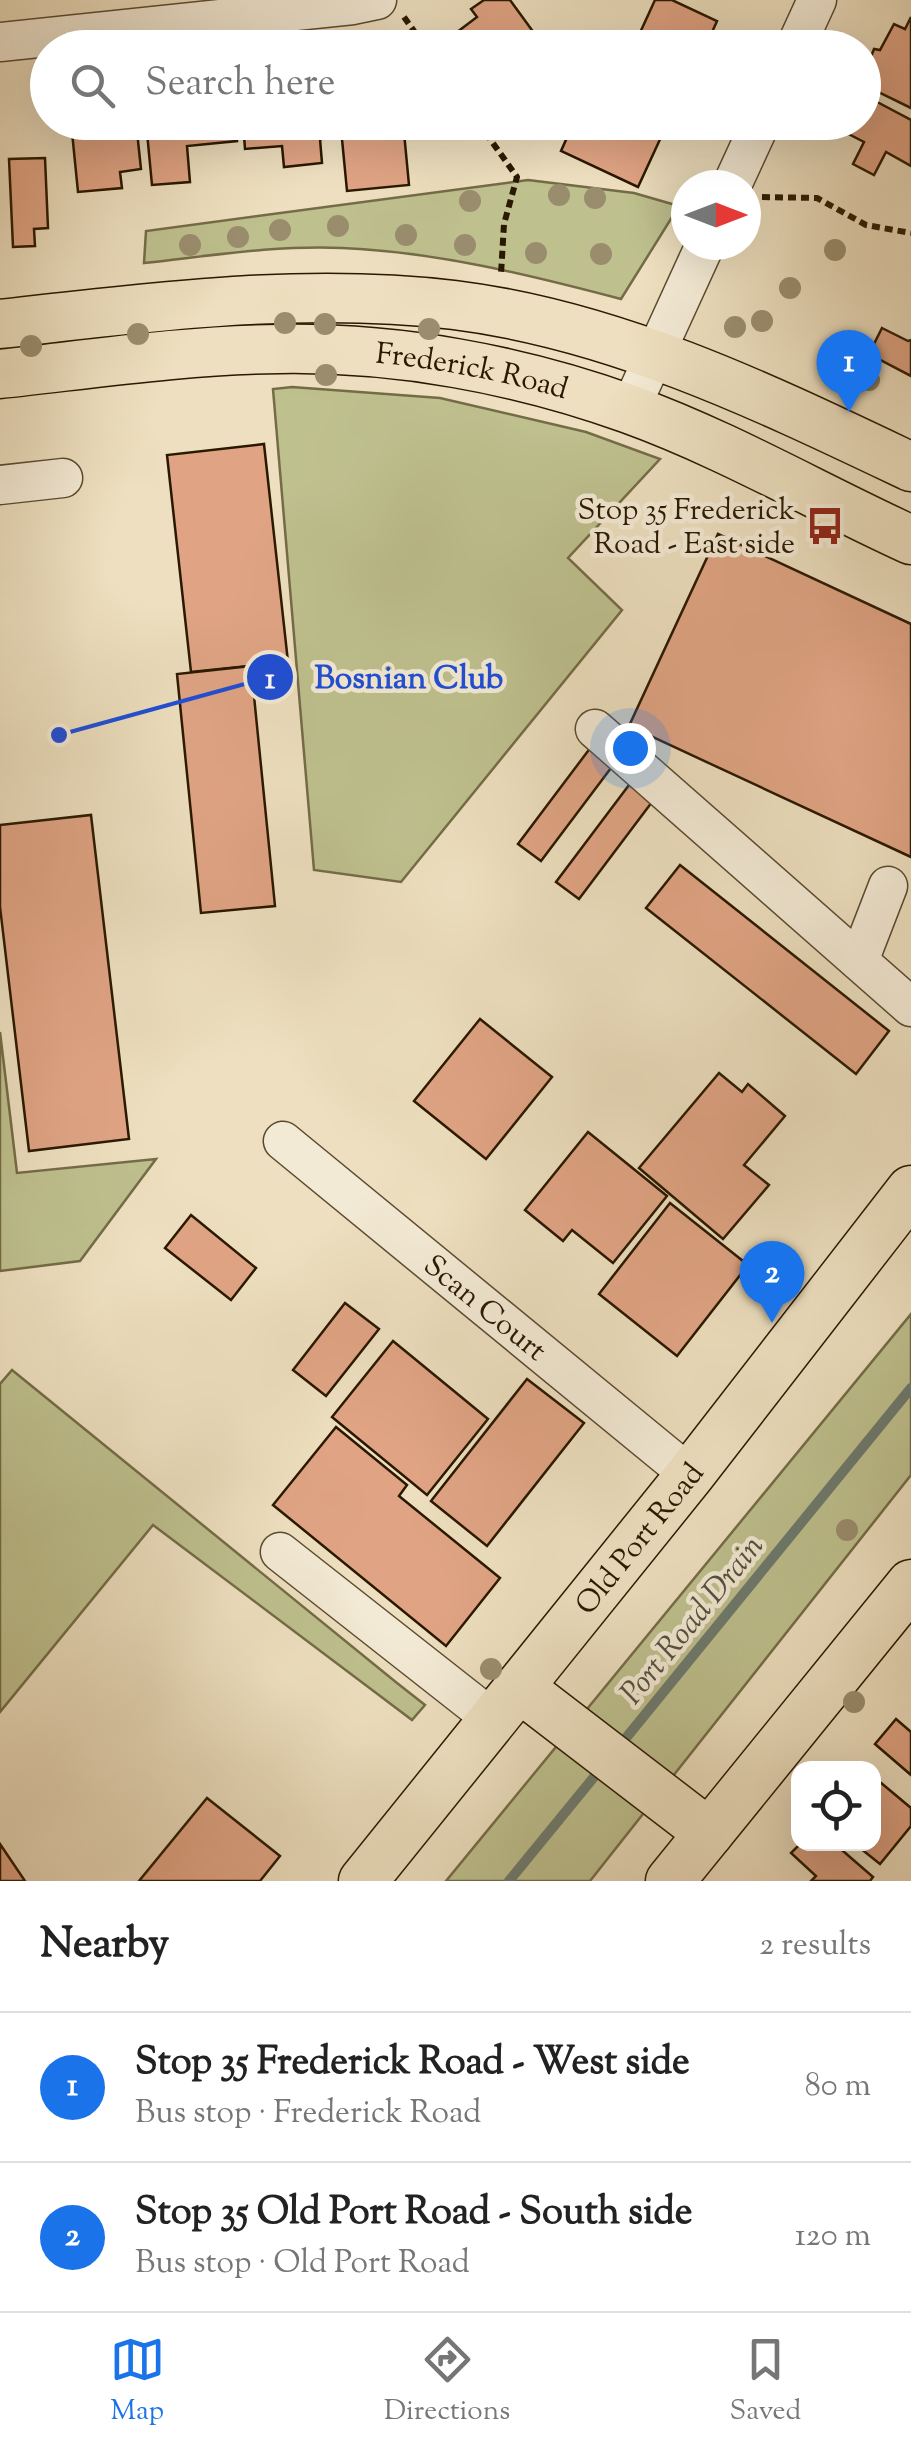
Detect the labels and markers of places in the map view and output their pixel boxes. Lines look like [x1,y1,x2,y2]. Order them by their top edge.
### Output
pin: 1 [816,330,882,412]
place label: Stop 35 Frederick Road - East side [578,490,795,567]
bus stop icon: Stop 35 Frederick Road - East side [804,505,846,547]
callout: Bosnian Club [245,646,523,708]
pin: 2 [740,1240,804,1323]

